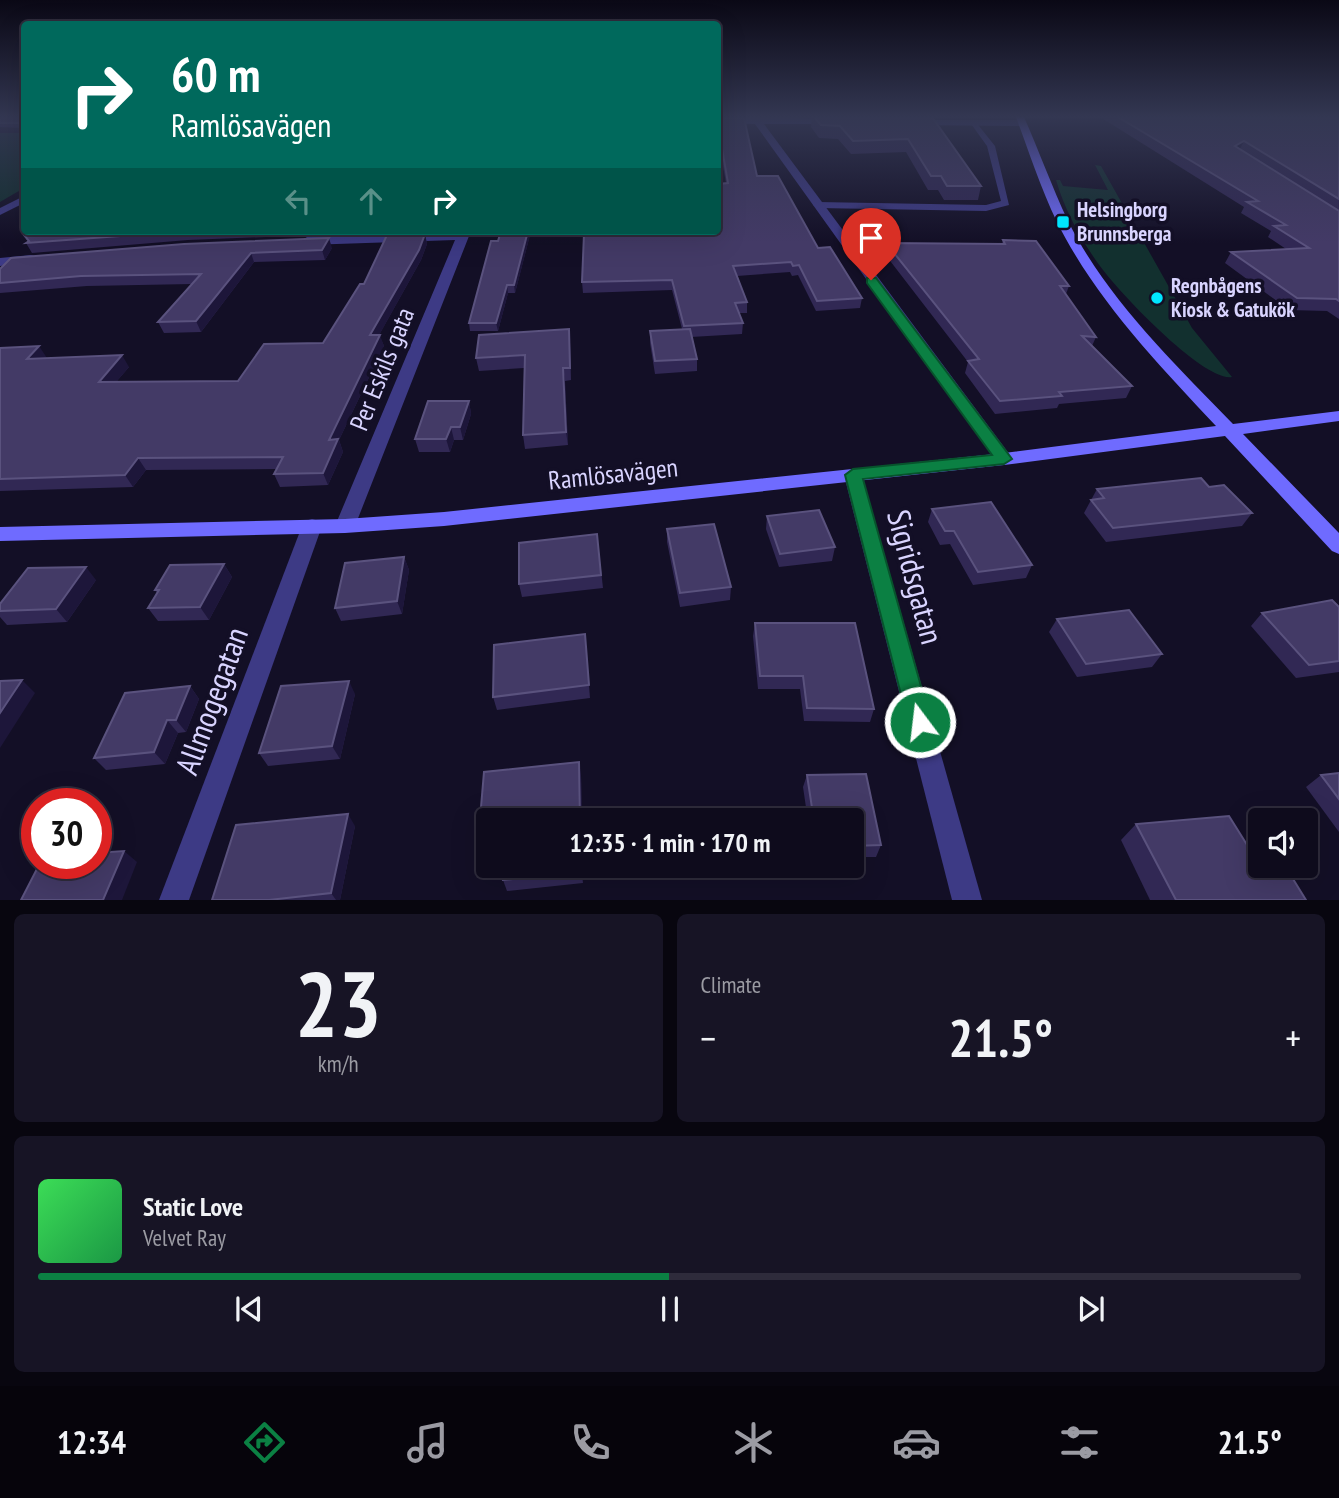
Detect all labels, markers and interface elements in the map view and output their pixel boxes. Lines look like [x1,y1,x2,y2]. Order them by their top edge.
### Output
text: 60 m [171,42,260,106]
icon: right [56,49,147,140]
text: Ramlösavägen [171,104,331,146]
icon: left [279,182,317,220]
icon: ahead [352,182,390,220]
icon: right [425,182,463,220]
place label: Helsingborg Brunnsberga [1077,196,1172,247]
pin [841,208,901,280]
marker: Helsingborg Brunnsberga [1055,214,1071,230]
icon: arrive [852,219,890,257]
place label: Regnbågens Kiosk & Gatukök [1171,272,1295,323]
marker: Regnbågens Kiosk & Gatukök [1149,290,1165,306]
street label: Per Eskils gata [342,303,421,435]
street label: Ramlösavägen [547,450,679,497]
street label: Sigridsgatan [878,505,954,648]
street label: Allmogegatan [165,621,257,780]
position arrow [883,685,957,759]
speed limit sign: 30 [21,788,112,879]
map controls [1248,808,1318,878]
button: sound [1248,808,1318,878]
text: 12:35 · 1 min · 170 m [570,826,770,859]
text: 23 [295,944,382,1062]
text: Climate [701,970,761,999]
text: 21.5° [948,1004,1053,1071]
text: − [701,1013,716,1062]
text: + [1285,1013,1301,1062]
text: km/h [318,1049,359,1078]
text: Static Love [143,1190,243,1223]
text: Velvet Ray [143,1223,226,1252]
icon: previous [230,1290,268,1328]
icon: pause [651,1290,689,1328]
icon: next [1072,1290,1110,1328]
icon: directions [240,1418,289,1467]
icon: music [403,1418,452,1467]
icon: phone [566,1418,615,1467]
icon: climate [729,1418,778,1467]
icon: car [892,1418,941,1467]
icon: filters [1055,1418,1104,1467]
text: 12:34 [57,1421,126,1463]
text: 21.5° [1218,1421,1282,1463]

